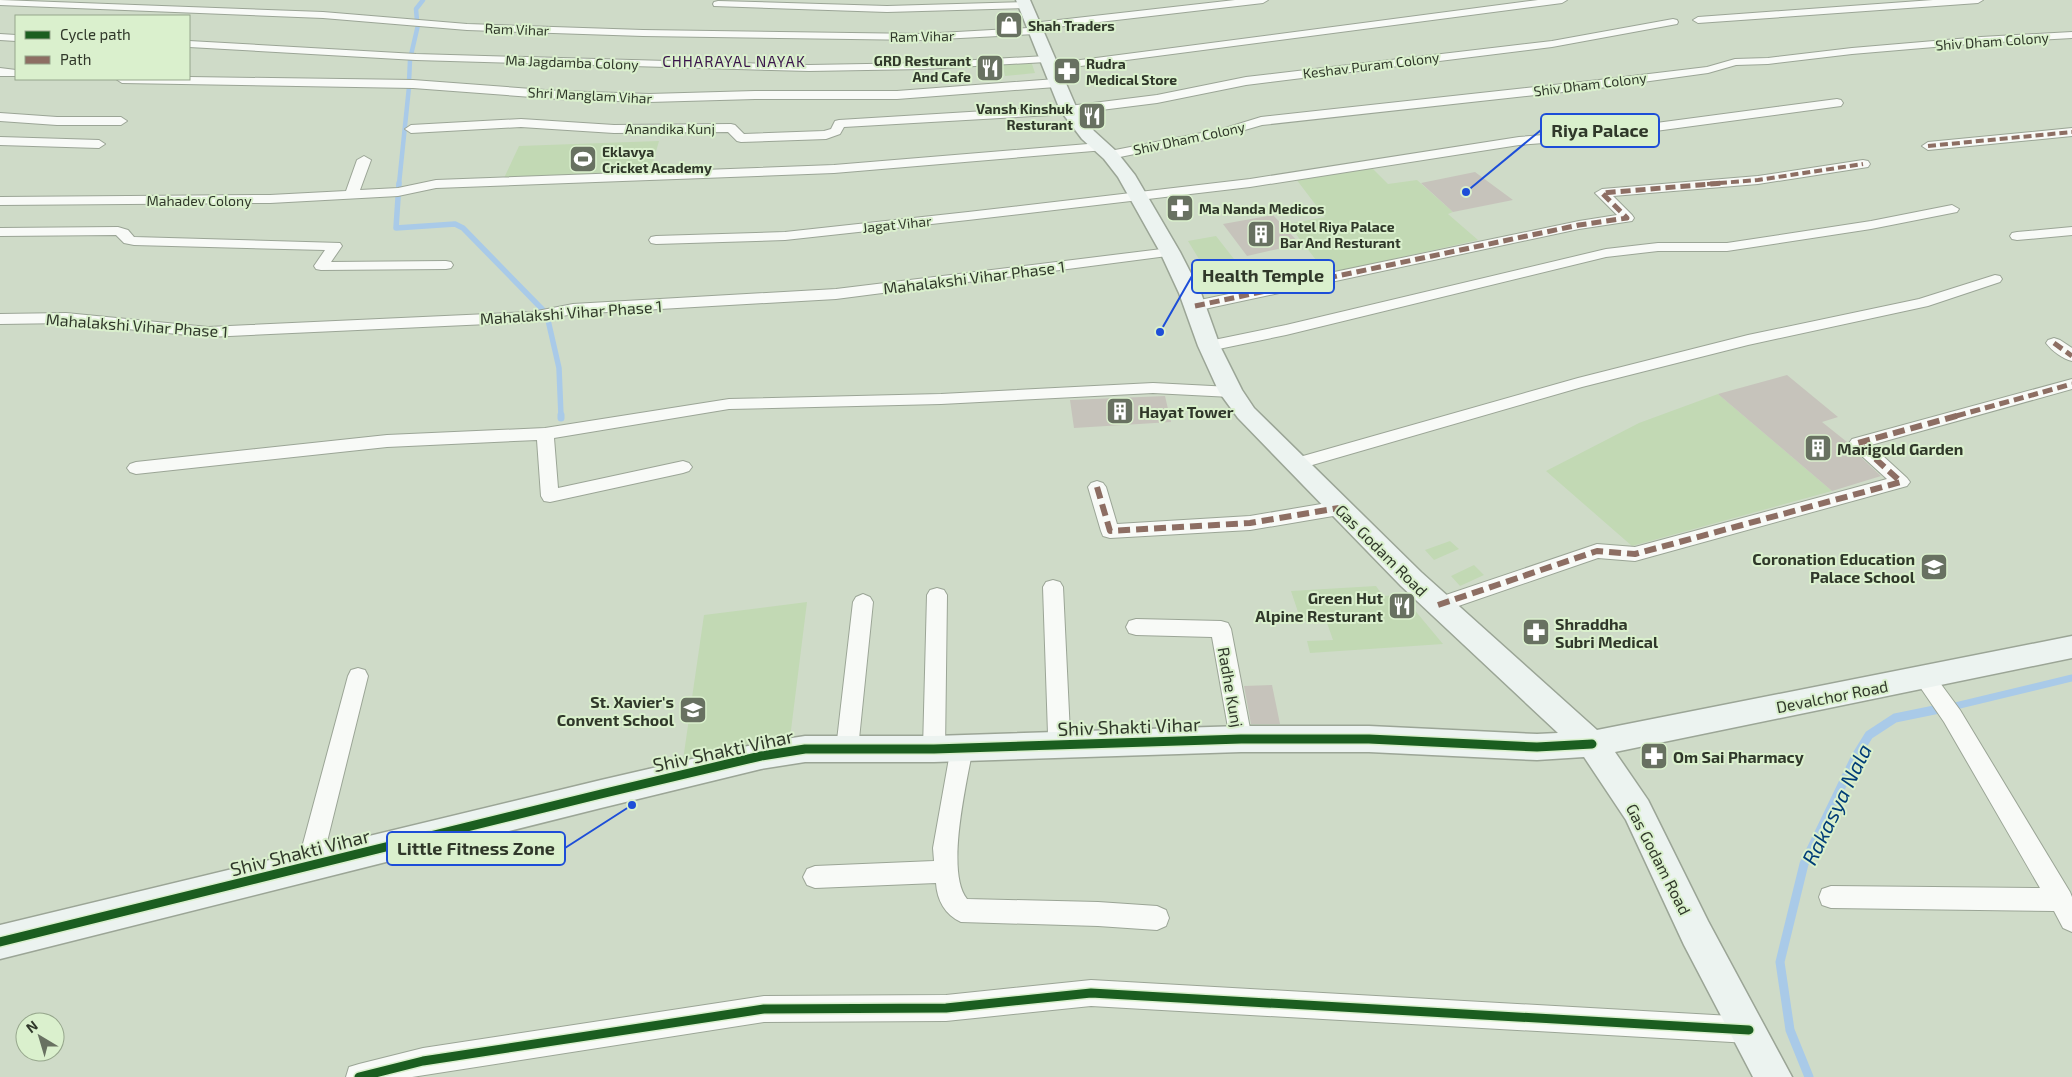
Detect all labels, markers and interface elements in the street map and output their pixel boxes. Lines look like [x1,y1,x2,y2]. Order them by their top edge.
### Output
shop icon: Shah Traders [994,10,1024,40]
legend [15,15,190,80]
place label: Shah Traders [1028,17,1115,34]
street label: Ram Vihar [484,19,550,39]
text: Cycle path [60,25,131,43]
street label: Ram Vihar [889,27,955,45]
street label: Shiv Dham Colony [1935,29,2050,53]
street label: Keshav Puram Colony [1302,48,1441,82]
text: Path [60,50,91,68]
street label: Ma Jagdamba Colony [505,51,640,73]
district label: CHHARAYAL NAYAK [662,52,806,70]
place label: GRD Resturant And Cafe [874,52,971,85]
restaurant icon: GRD Resturant And Cafe [975,53,1005,83]
place label: Rudra Medical Store [1086,55,1177,88]
pharmacy icon: Rudra Medical Store [1052,56,1082,86]
street label: Shiv Dham Colony [1532,69,1648,99]
street label: Shri Manglam Vihar [527,83,653,107]
place label: Vansh Kinshuk Resturant [976,100,1073,133]
restaurant icon: Vansh Kinshuk Resturant [1077,101,1107,131]
callout: Riya Palace [1541,114,1659,147]
street label: Shiv Dham Colony [1132,118,1247,158]
text: Riya Palace [1551,119,1649,141]
street label: Anandika Kunj [625,120,715,137]
place label: Eklavya Cricket Academy [602,143,712,176]
sports icon: Eklavya Cricket Academy [568,144,598,174]
street label: Mahadev Colony [146,192,252,209]
pharmacy icon: Ma Nanda Medicos [1165,193,1195,223]
place label: Ma Nanda Medicos [1199,200,1324,217]
street label: Jagat Vihar [862,212,933,236]
place label: Hotel Riya Palace Bar And Resturant [1280,218,1401,251]
building icon: Hotel Riya Palace Bar And Resturant [1246,219,1276,249]
street label: Mahalakshi Vihar Phase 1 [882,256,1066,298]
callout: Health Temple [1192,260,1334,293]
text: Health Temple [1202,264,1324,286]
street label: Mahalakshi Vihar Phase 1 [479,296,663,328]
street label: Mahalakshi Vihar Phase 1 [45,309,229,341]
building icon: Hayat Tower [1105,396,1135,426]
place label: Hayat Tower [1139,402,1234,422]
building icon: Marigold Garden [1803,433,1833,463]
place label: Marigold Garden [1837,439,1963,458]
street label: Gas Godam Road [1332,500,1432,600]
place label: Coronation Education Palace School [1752,549,1916,586]
school or university icon: Coronation Education Palace School [1919,552,1949,582]
place label: Green Hut Alpine Resturant [1255,588,1383,625]
restaurant icon: Green Hut Alpine Resturant [1387,591,1417,621]
place label: Shraddha Subri Medical [1555,614,1659,651]
pharmacy icon: Shraddha Subri Medical [1521,617,1551,647]
street label: Radhe Kunj [1214,645,1247,729]
street label: Devalchor Road [1774,676,1890,716]
place label: St. Xavier's Convent School [557,692,675,729]
school or university icon: St. Xavier's Convent School [678,695,708,725]
street label: Shiv Shakti Vihar [1057,712,1201,740]
street label: Shiv Shakti Vihar [651,724,796,776]
water label: Rakasya Nala [1796,739,1877,869]
pharmacy icon: Om Sai Pharmacy [1639,741,1669,771]
place label: Om Sai Pharmacy [1673,747,1804,767]
street label: Gas Godam Road [1623,800,1695,918]
street label: Shiv Shakti Vihar [228,823,373,880]
callout: Little Fitness Zone [387,832,565,865]
text: Little Fitness Zone [397,837,555,859]
north arrow [15,1012,65,1062]
text: N [22,1017,41,1036]

